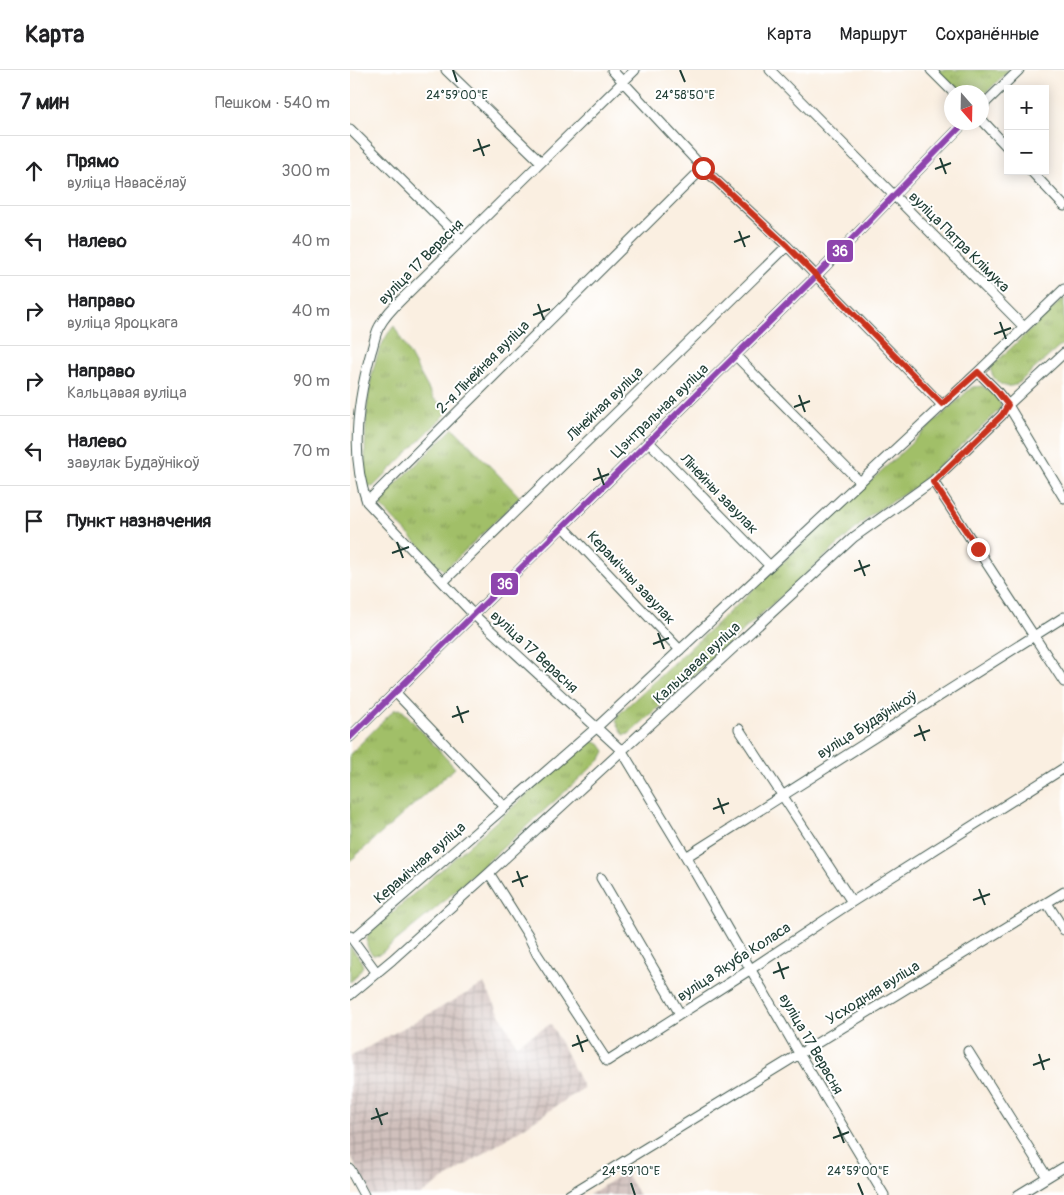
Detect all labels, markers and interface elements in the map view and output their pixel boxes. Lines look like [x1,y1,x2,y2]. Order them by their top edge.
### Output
text: Карта [25,20,84,49]
text: Карта [767,23,811,46]
text: Маршрут [839,23,907,46]
text: Сохранённые [935,23,1039,46]
north arrow [944,85,989,130]
map controls [1004,85,1049,175]
button: + [1004,85,1049,130]
text: 24°59'00"E [426,88,488,103]
text: 24°58'50"E [655,88,715,103]
text: 7 мин [20,89,69,116]
text: Пешком · 540 m [215,93,330,113]
button: − [1004,130,1049,175]
text: Прямо [67,149,119,173]
icon: ahead [20,157,48,185]
route start [692,157,715,180]
text: 300 m [282,161,330,181]
text: вуліца Навасёлаў [67,173,186,193]
street label: вуліца Пятра Клімука [905,188,1013,296]
street label: вуліца 17 Верасня [374,215,468,309]
icon: left [20,227,48,255]
text: Налево [67,229,127,253]
text: 40 m [292,231,330,251]
line badge: 36 [826,239,854,263]
text: 36 [832,243,848,260]
text: Направо [67,289,135,313]
icon: right [20,297,48,325]
text: 40 m [292,301,330,321]
text: вуліца Яроцкага [67,313,178,333]
street label: 2-я Лінейная вуліца [432,316,534,418]
text: Направо [67,359,135,383]
street label: Цэнтральная вуліца [607,360,713,462]
street label: Лінейная вуліца [562,363,647,446]
icon: right [20,367,48,395]
text: 90 m [293,371,330,391]
text: Кальцавая вуліца [67,383,187,403]
text: Налево [67,429,127,453]
icon: left [20,437,48,465]
text: 70 m [293,441,330,461]
street label: Лінейны завулак [675,449,762,538]
text: завулак Будаўнікоў [67,453,199,473]
icon: arrive [20,507,48,535]
text: Пункт назначения [67,509,211,533]
street label: Керамічны завулак [583,527,679,629]
route end [967,538,990,561]
line badge: 36 [490,572,519,596]
text: 36 [497,576,513,593]
street label: вуліца 17 Верасня [486,606,582,698]
street label: Кальцавая вуліца [650,618,745,708]
street label: вуліца Будаўнікоў [814,686,921,763]
street label: Керамічная вуліца [370,818,470,908]
street label: вуліца Якуба Коласа [674,918,794,1006]
street label: Усходняя вуліца [823,957,923,1029]
street label: вуліца 17 Верасня [774,990,848,1098]
text: 24°59'10"E [602,1164,660,1179]
text: 24°59'00"E [827,1164,889,1179]

